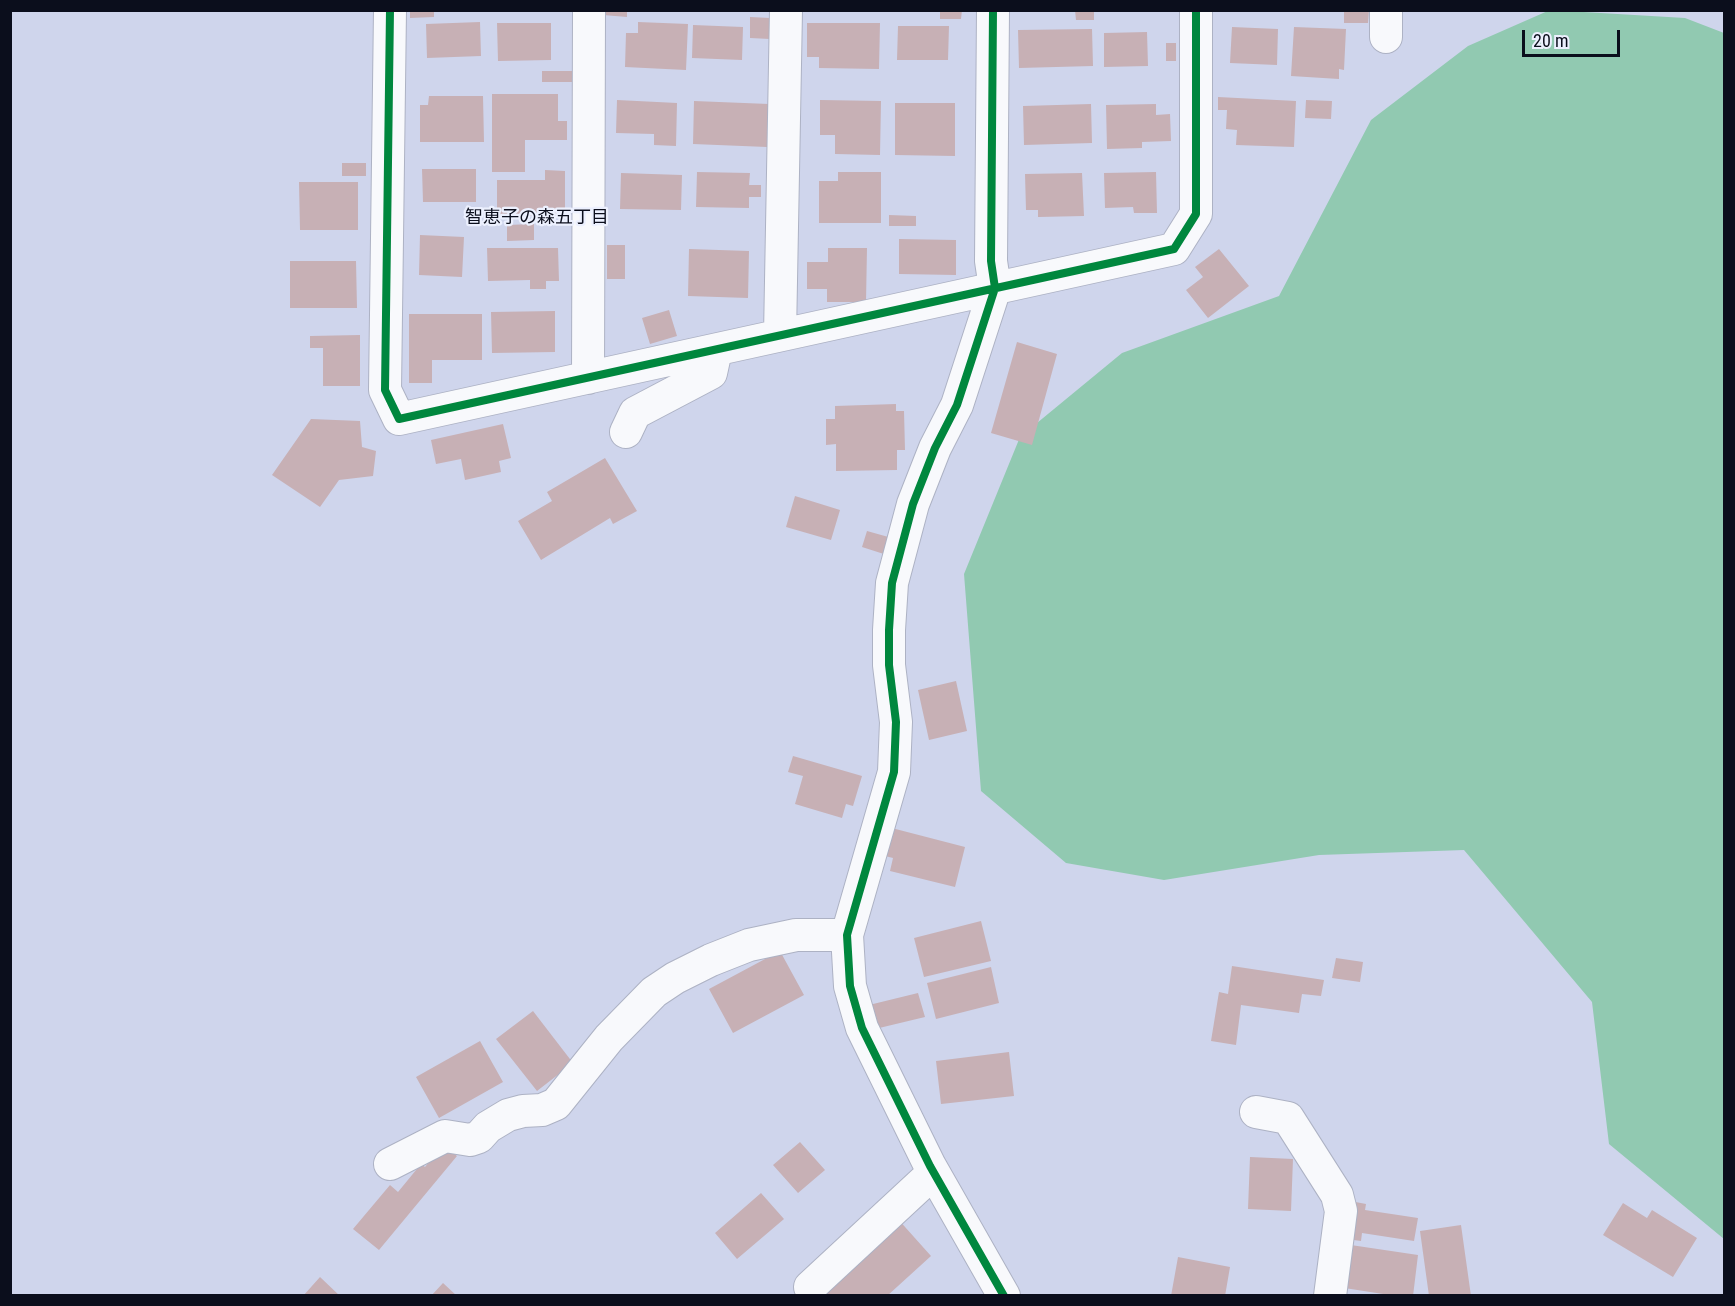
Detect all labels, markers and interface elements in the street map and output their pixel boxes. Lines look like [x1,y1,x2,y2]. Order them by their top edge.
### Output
scale bar [1525,18,1622,56]
text: 20 m [1533,30,1568,51]
district label: 智恵子の森五丁目 [465,207,609,229]

